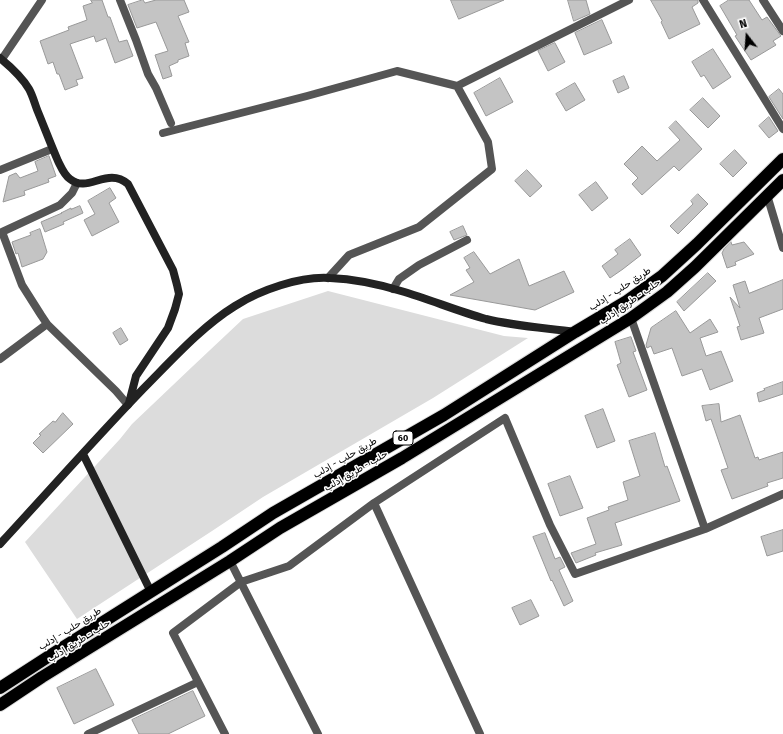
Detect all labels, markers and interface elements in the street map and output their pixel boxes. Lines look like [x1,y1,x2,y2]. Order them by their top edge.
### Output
north arrow [727,16,767,56]
text: N [738,17,749,31]
street label: طريق حلب - إدلب [587,264,653,314]
street label: حلب - طريق إدلب [597,277,663,327]
road number: 60 [393,431,413,445]
street label: طريق حلب - إدلب [311,435,379,481]
street label: حلب - طريق إدلب [322,448,390,494]
street label: طريق حلب - إدلب [36,605,104,653]
street label: حلب - طريق إدلب [45,617,113,665]

